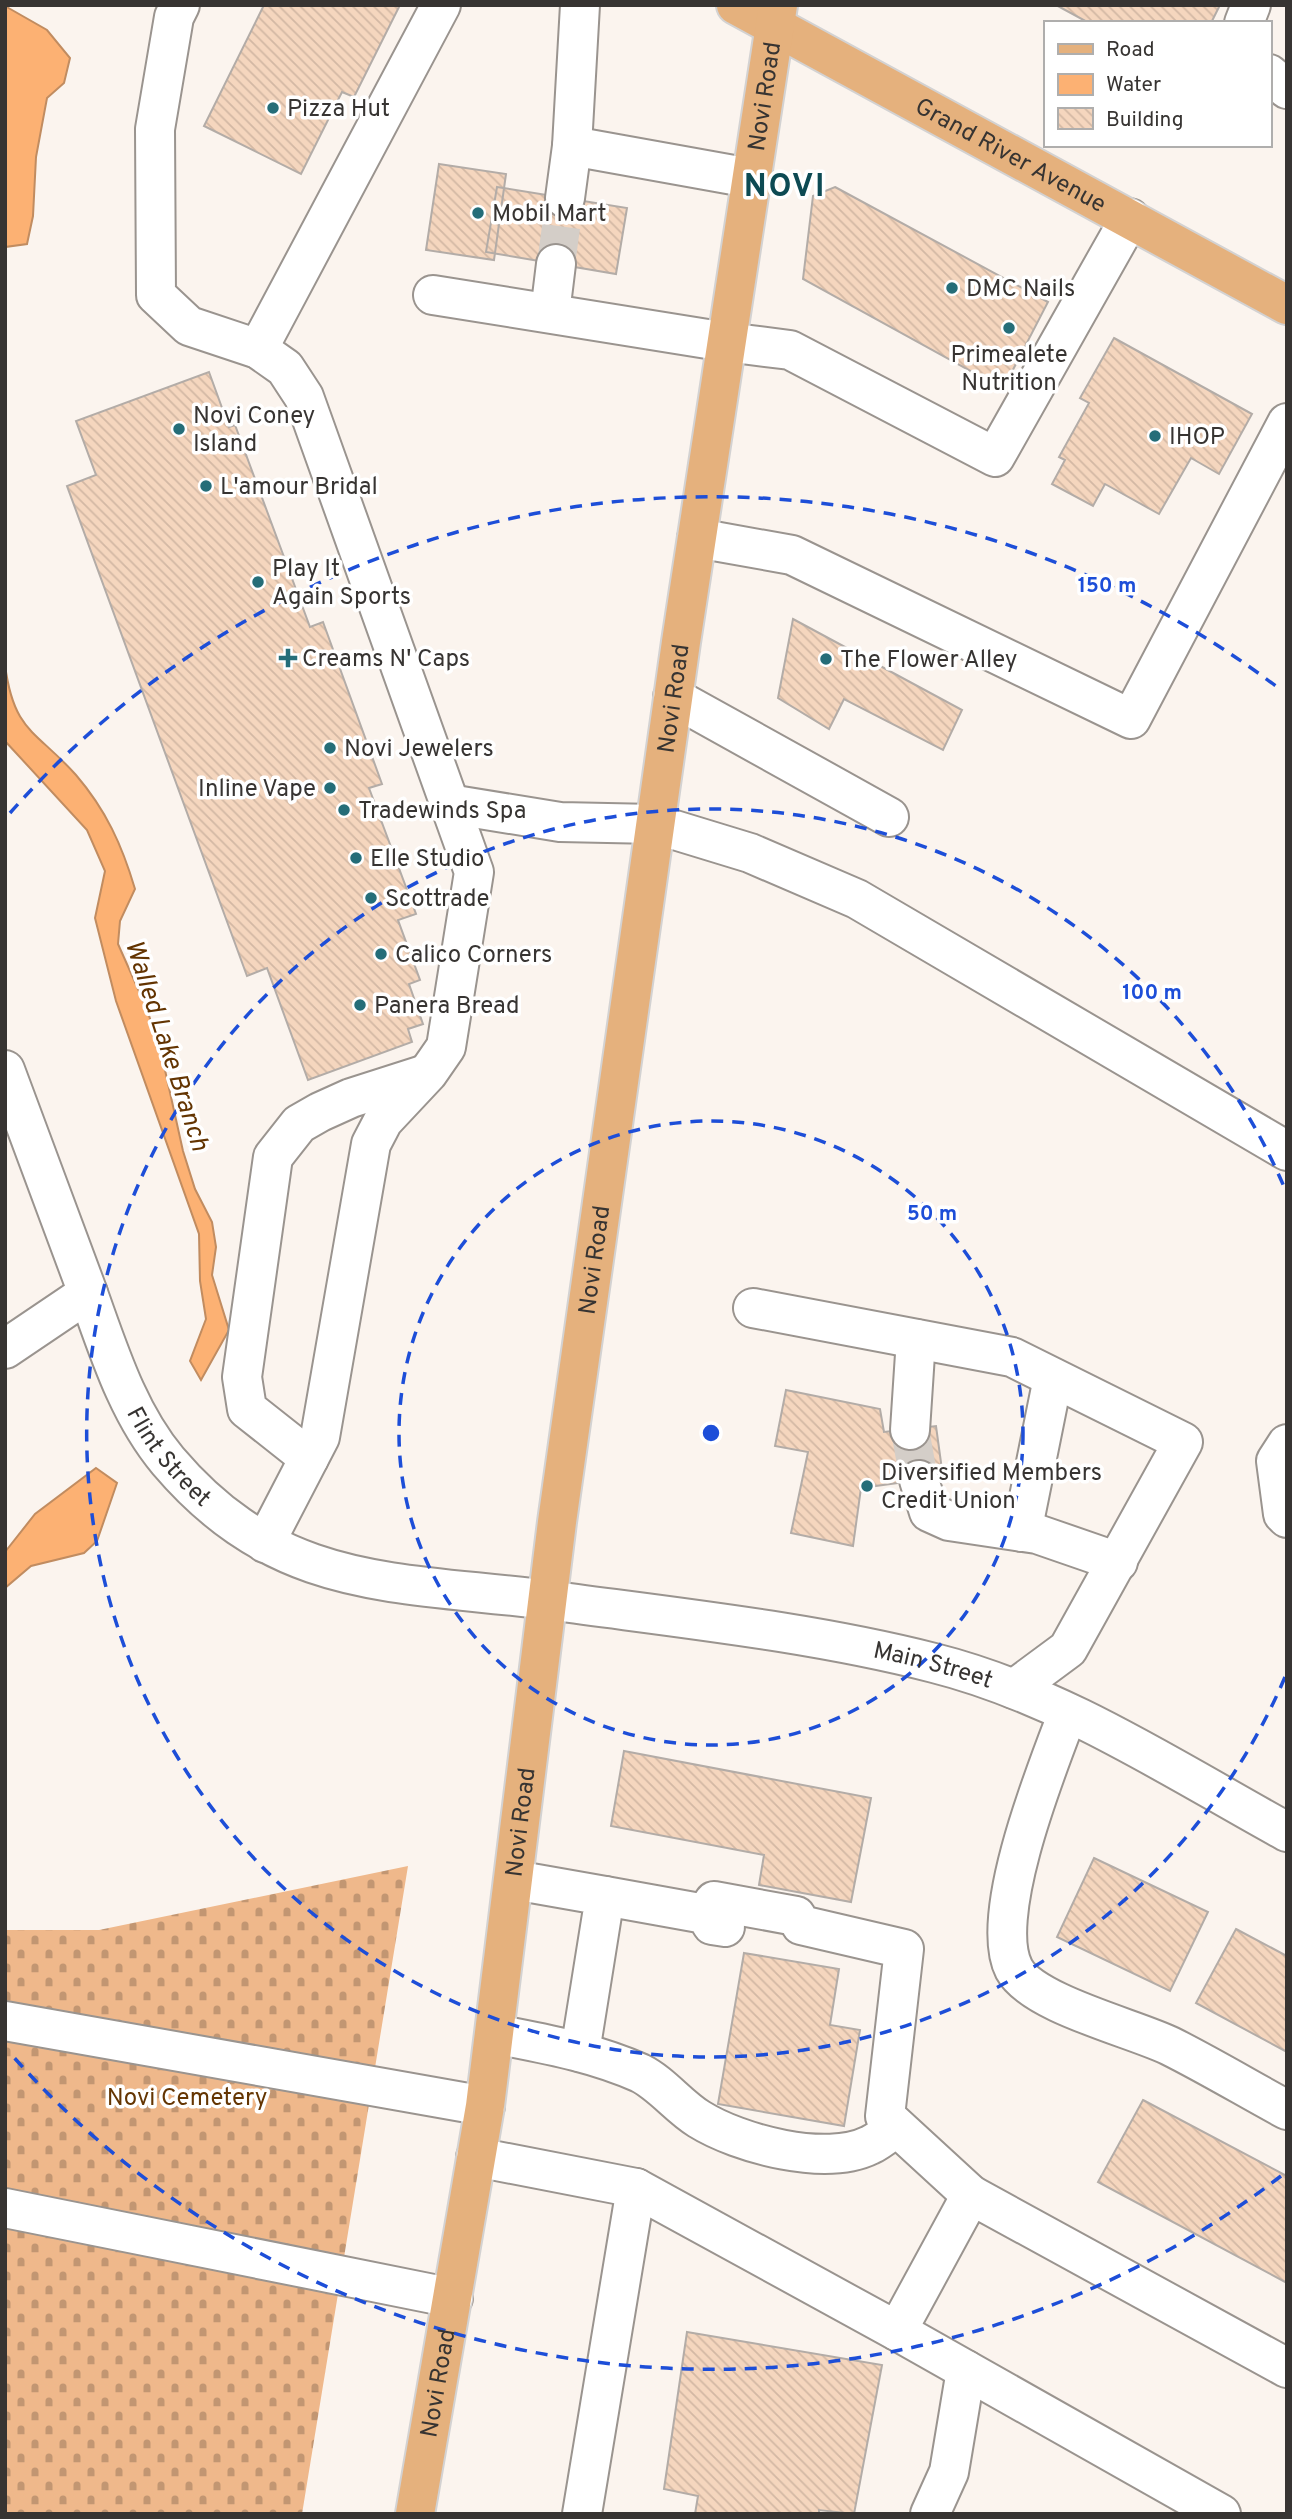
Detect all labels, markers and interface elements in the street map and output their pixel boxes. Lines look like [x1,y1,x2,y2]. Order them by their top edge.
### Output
legend [1044,21,1271,147]
text: Road [1106,37,1155,64]
street label: Novi Road [743,40,789,153]
text: Water [1106,72,1161,99]
street label: Grand River Avenue [909,92,1111,221]
place label: Pizza Hut [287,95,390,125]
marker: Pizza Hut [265,100,281,116]
text: Building [1106,107,1184,134]
district label: NOVI [744,168,826,208]
place label: Mobil Mart [492,200,607,230]
marker: Mobil Mart [470,205,486,221]
place label: DMC Nails [966,275,1075,305]
marker: DMC Nails [944,280,960,296]
marker: Primealete Nutrition [1001,320,1017,336]
place label: Primealete Nutrition [950,341,1068,399]
place label: Novi Coney Island [193,402,315,460]
marker: Novi Coney Island [171,421,187,437]
place label: IHOP [1169,423,1225,453]
marker: IHOP [1147,428,1163,444]
place label: L'amour Bridal [220,473,378,503]
marker: L'amour Bridal [198,478,214,494]
place label: Play It Again Sports [272,555,411,613]
text: 150 m [1078,573,1136,600]
marker: Play It Again Sports [250,574,266,590]
street label: Novi Road [652,642,698,755]
place label: Creams N' Caps [302,645,470,675]
place label: The Flower Alley [840,646,1017,676]
marker: Creams N' Caps [280,650,296,666]
marker: The Flower Alley [818,651,834,667]
place label: Novi Jewelers [344,735,494,765]
marker: Novi Jewelers [322,740,338,756]
place label: Inline Vape [198,775,316,805]
marker: Inline Vape [322,780,338,796]
place label: Tradewinds Spa [358,797,526,827]
marker: Tradewinds Spa [336,802,352,818]
place label: Elle Studio [370,845,484,875]
marker: Elle Studio [348,850,364,866]
place label: Scottrade [385,885,489,915]
marker: Scottrade [363,890,379,906]
water label: Walled Lake Branch [116,936,215,1155]
place label: Calico Corners [395,941,552,971]
marker: Calico Corners [373,946,389,962]
text: 100 m [1122,980,1182,1007]
place label: Panera Bread [374,992,520,1022]
marker: Panera Bread [352,997,368,1013]
text: 50 m [907,1201,957,1228]
street label: Novi Road [573,1204,618,1317]
street label: Flint Street [119,1402,216,1514]
centre of rings [699,1421,723,1445]
place label: Diversified Members Credit Union [881,1459,1102,1517]
marker: Diversified Members Credit Union [859,1478,875,1494]
street label: Main Street [870,1636,996,1697]
street label: Novi Road [500,1766,544,1879]
park label: Novi Cemetery [107,2084,267,2114]
street label: Novi Road [415,2327,464,2440]

